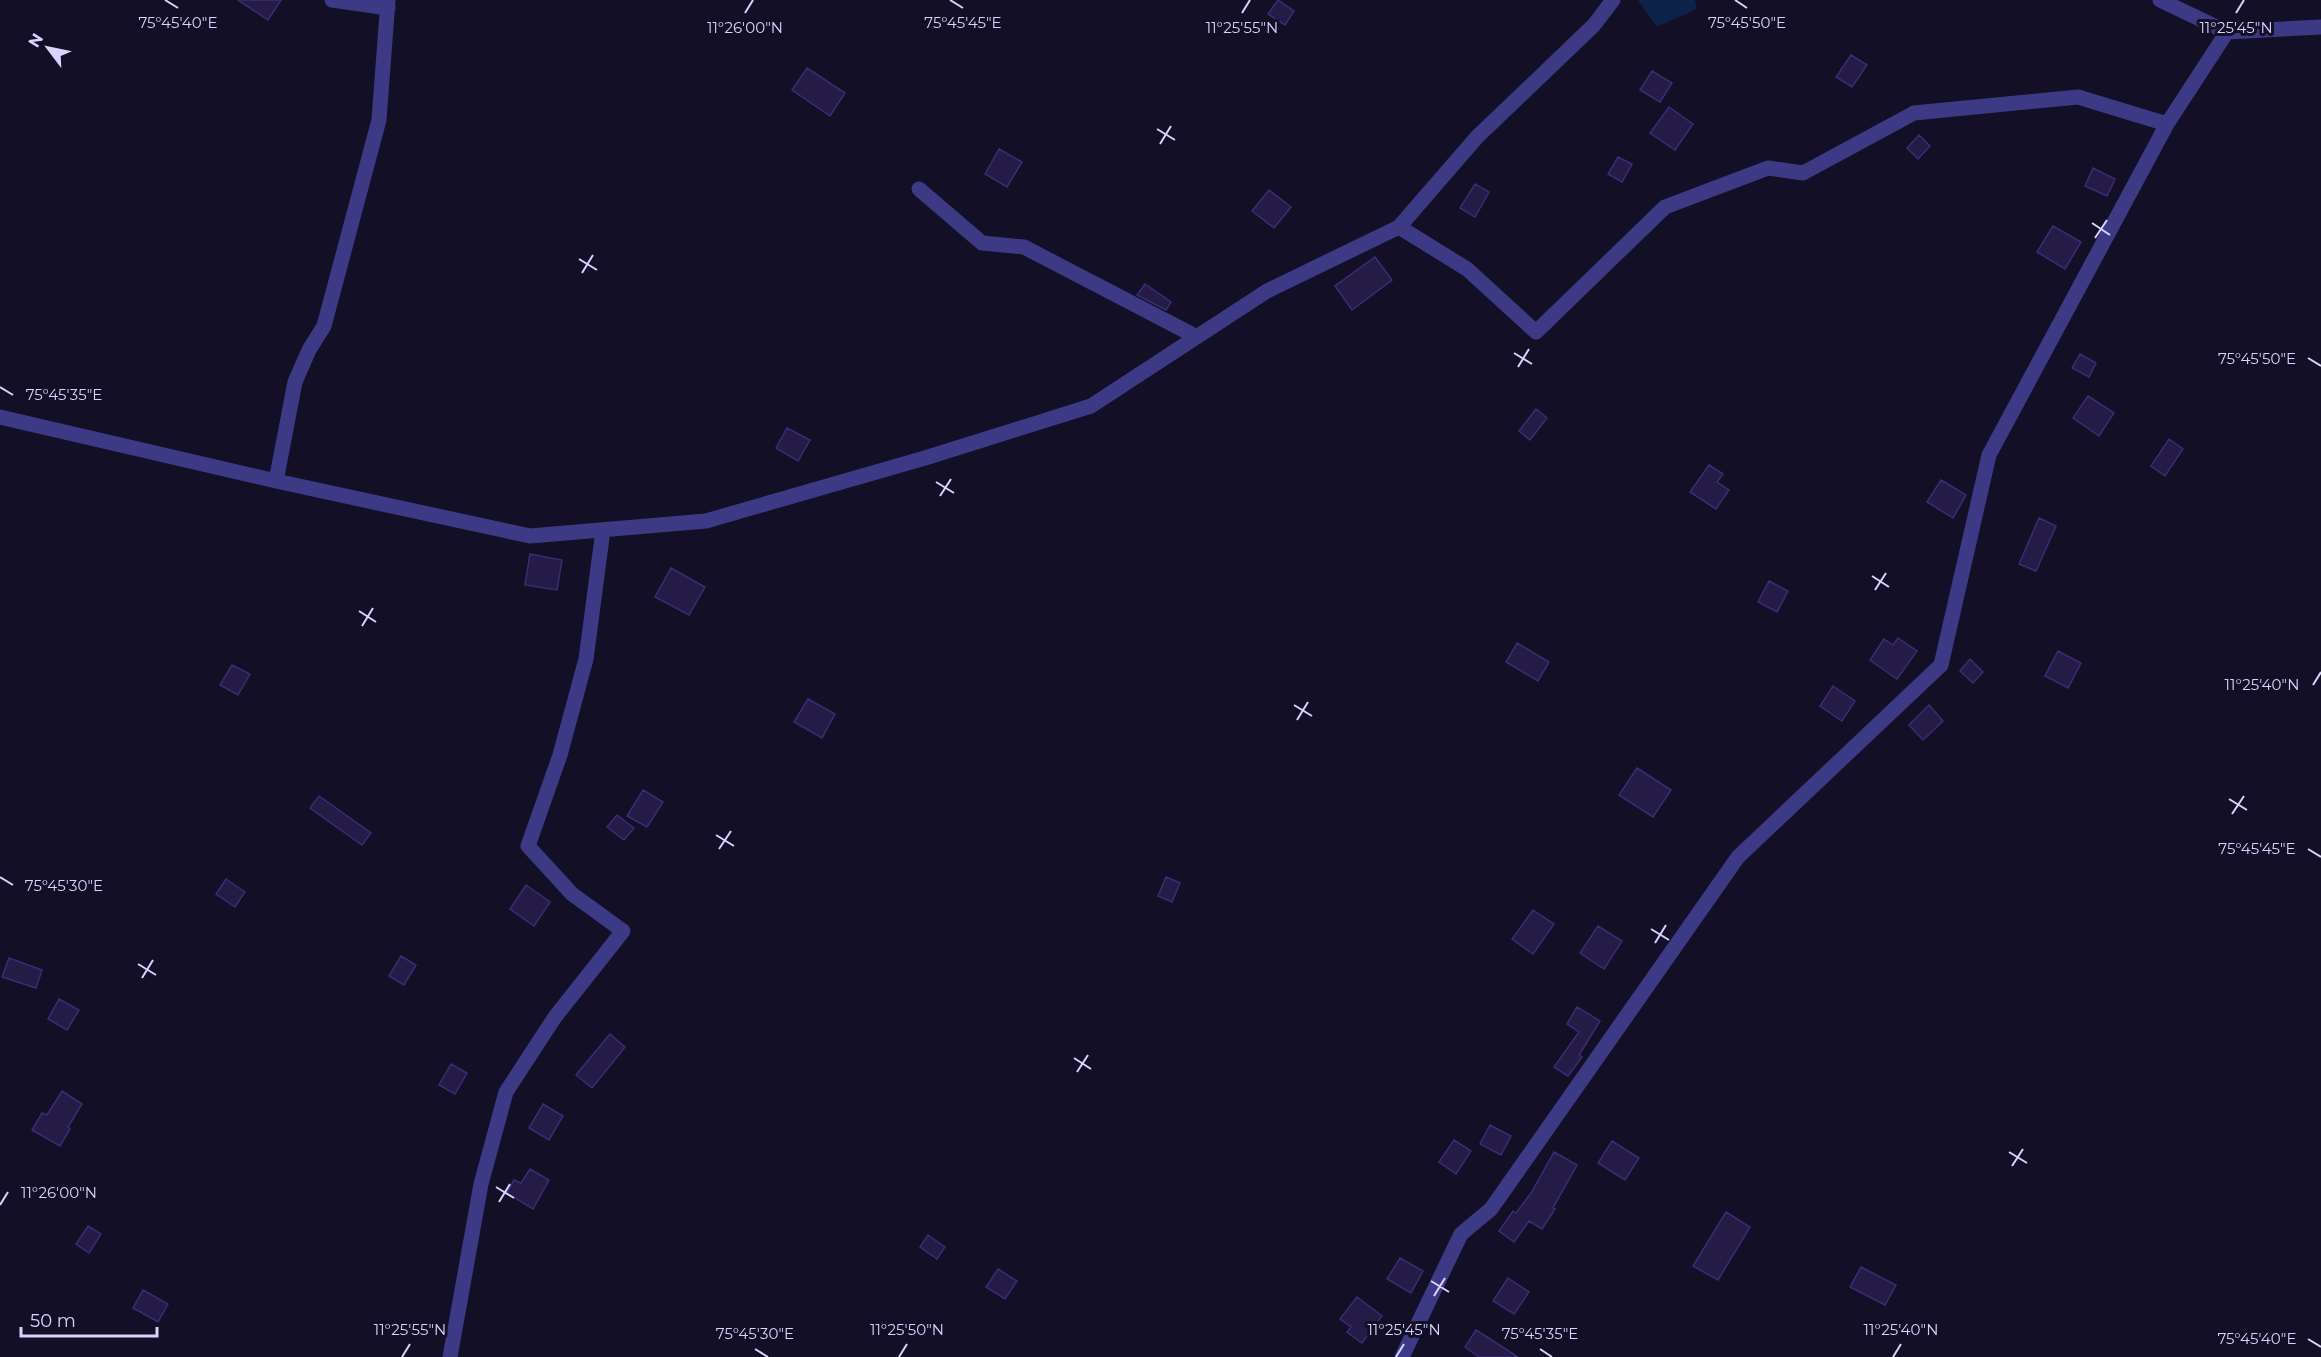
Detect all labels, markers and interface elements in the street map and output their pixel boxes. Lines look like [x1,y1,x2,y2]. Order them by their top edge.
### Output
text: 75°45'40"E [139,13,217,32]
text: 75°45'45"E [924,13,1002,32]
text: 75°45'50"E [1708,13,1786,32]
north arrow [18,18,78,78]
text: 11°26'00"N [707,18,783,37]
text: 11°25'55"N [1206,18,1278,37]
text: 11°25'45"N [2199,18,2273,37]
text: N [24,30,47,51]
text: 75°45'50"E [2218,349,2296,368]
text: 75°45'35"E [26,385,102,404]
text: 11°25'40"N [2225,675,2299,694]
text: 75°45'45"E [2218,839,2296,858]
text: 75°45'30"E [25,876,103,895]
text: 11°26'00"N [21,1183,97,1202]
scale bar [21,1300,158,1338]
text: 50 m [30,1310,76,1332]
text: 11°25'55"N [374,1320,446,1339]
text: 11°25'50"N [870,1320,944,1339]
text: 11°25'45"N [1367,1320,1441,1339]
text: 11°25'40"N [1864,1320,1938,1339]
text: 75°45'30"E [716,1324,794,1343]
text: 75°45'35"E [1502,1324,1578,1343]
text: 75°45'40"E [2218,1329,2296,1348]

